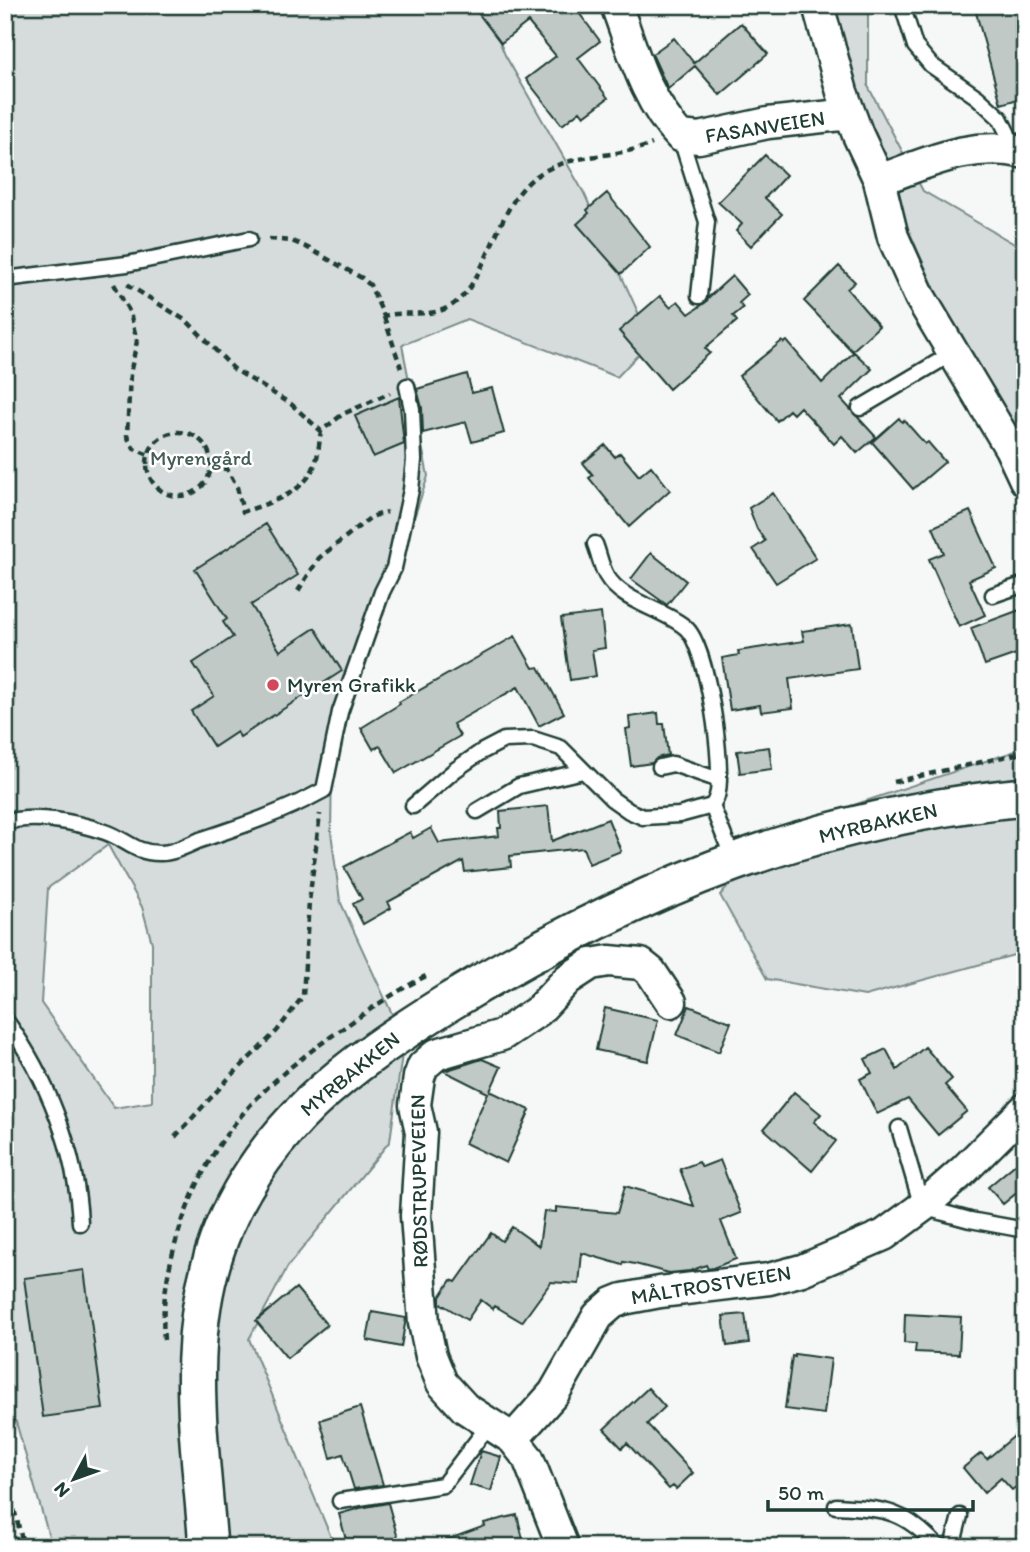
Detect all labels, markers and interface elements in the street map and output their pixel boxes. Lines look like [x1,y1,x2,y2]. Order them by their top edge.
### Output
street label: FASANVEIEN [703,105,827,148]
park label: Myren gård [150,445,253,470]
place label: Myren Grafikk [287,672,416,697]
marker: Myren Grafikk [265,677,281,693]
street label: MYRBAKKEN [816,797,940,848]
street label: MYRBAKKEN [295,1026,405,1121]
street label: RØDSTRUPEVEIEN [404,1094,433,1268]
street label: MÅLTROSTVEIEN [629,1260,793,1309]
north arrow [38,1444,108,1514]
scale bar [768,1468,972,1512]
text: N [49,1477,74,1502]
text: 50 m [778,1480,825,1505]

